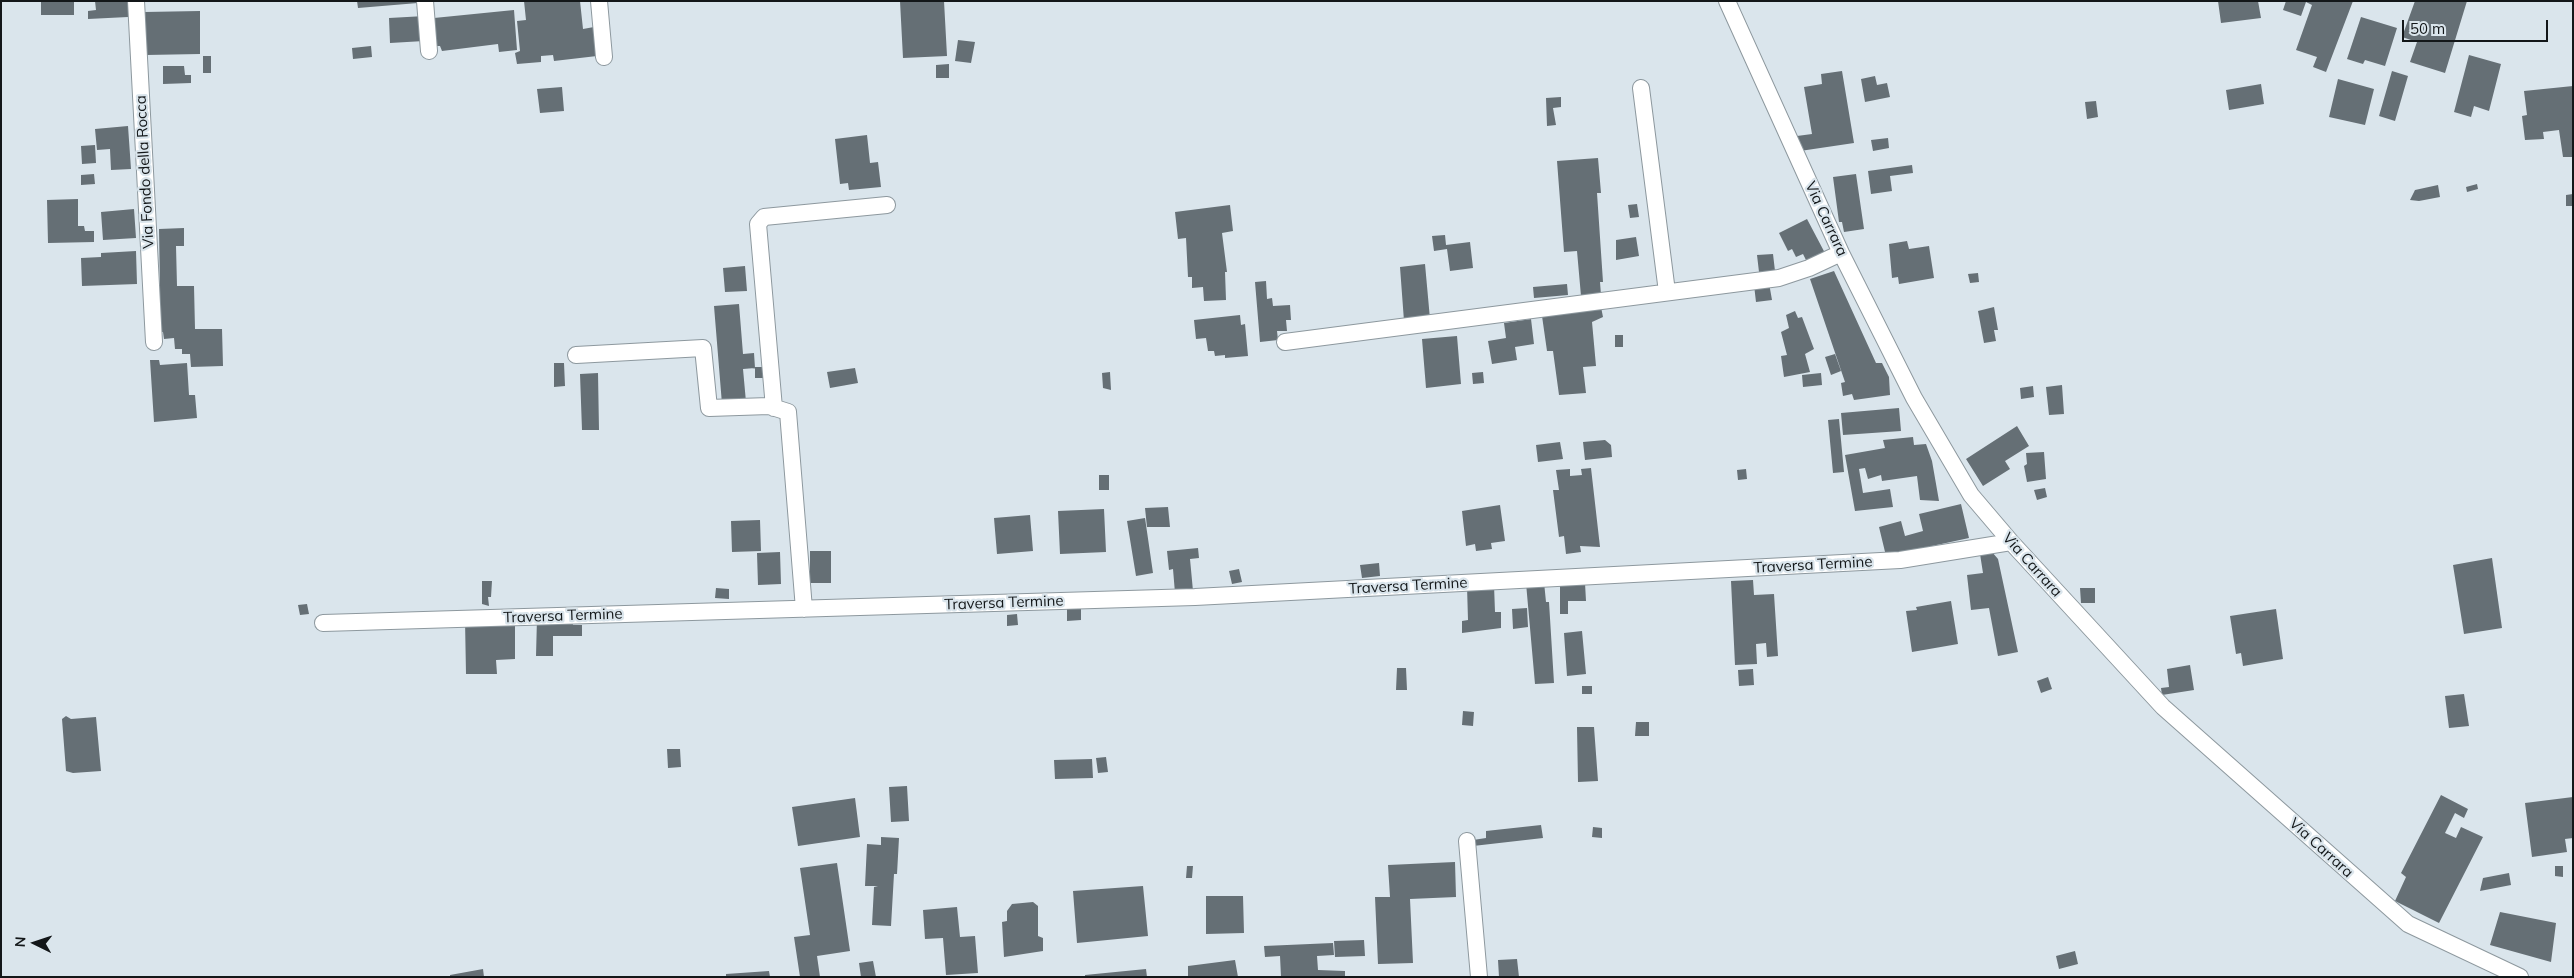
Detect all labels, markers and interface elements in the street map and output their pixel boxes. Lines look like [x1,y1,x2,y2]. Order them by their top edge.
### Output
scale bar [2404,10,2550,42]
text: 50 m [2410,19,2445,38]
street label: Via Fondo della Rocca [132,95,158,249]
street label: Via Carrara [1801,179,1851,259]
street label: Via Carrara [1998,529,2066,601]
street label: Traversa Termine [1753,553,1873,577]
street label: Traversa Termine [1348,574,1468,598]
street label: Traversa Termine [944,592,1064,614]
street label: Traversa Termine [503,605,623,627]
street label: Via Carrara [2285,814,2357,882]
north arrow [10,918,60,968]
text: N [11,936,29,948]

